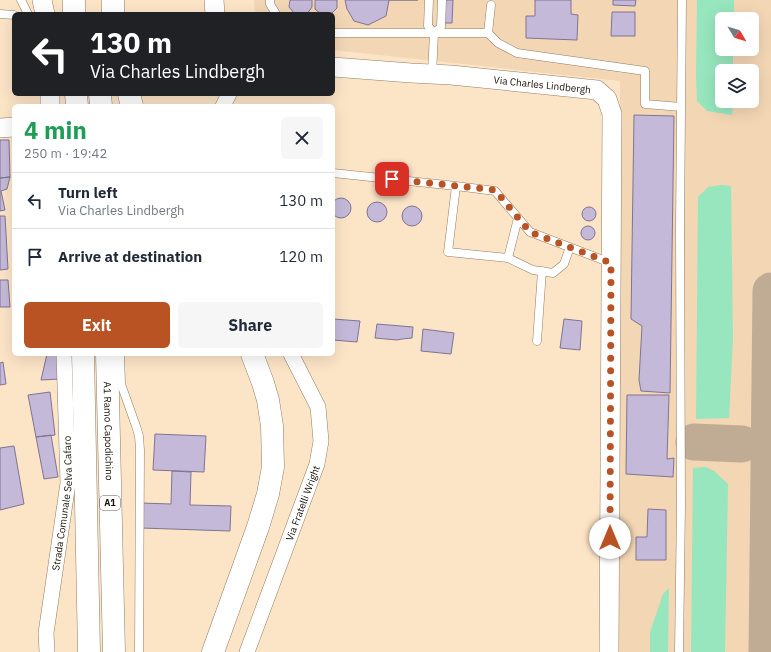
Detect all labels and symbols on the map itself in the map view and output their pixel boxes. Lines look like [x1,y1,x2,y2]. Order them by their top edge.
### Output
north arrow [715,12,759,56]
street label: Via Charles Lindbergh [493,73,591,96]
pin [375,162,409,196]
street label: A1 Ramo Capodichino [101,381,116,481]
street label: Strada Comunale Selva Cafaro [49,435,75,572]
street label: Via Fratelli Wright [283,463,323,543]
road number: A1 [100,496,120,510]
position arrow [589,517,631,559]

